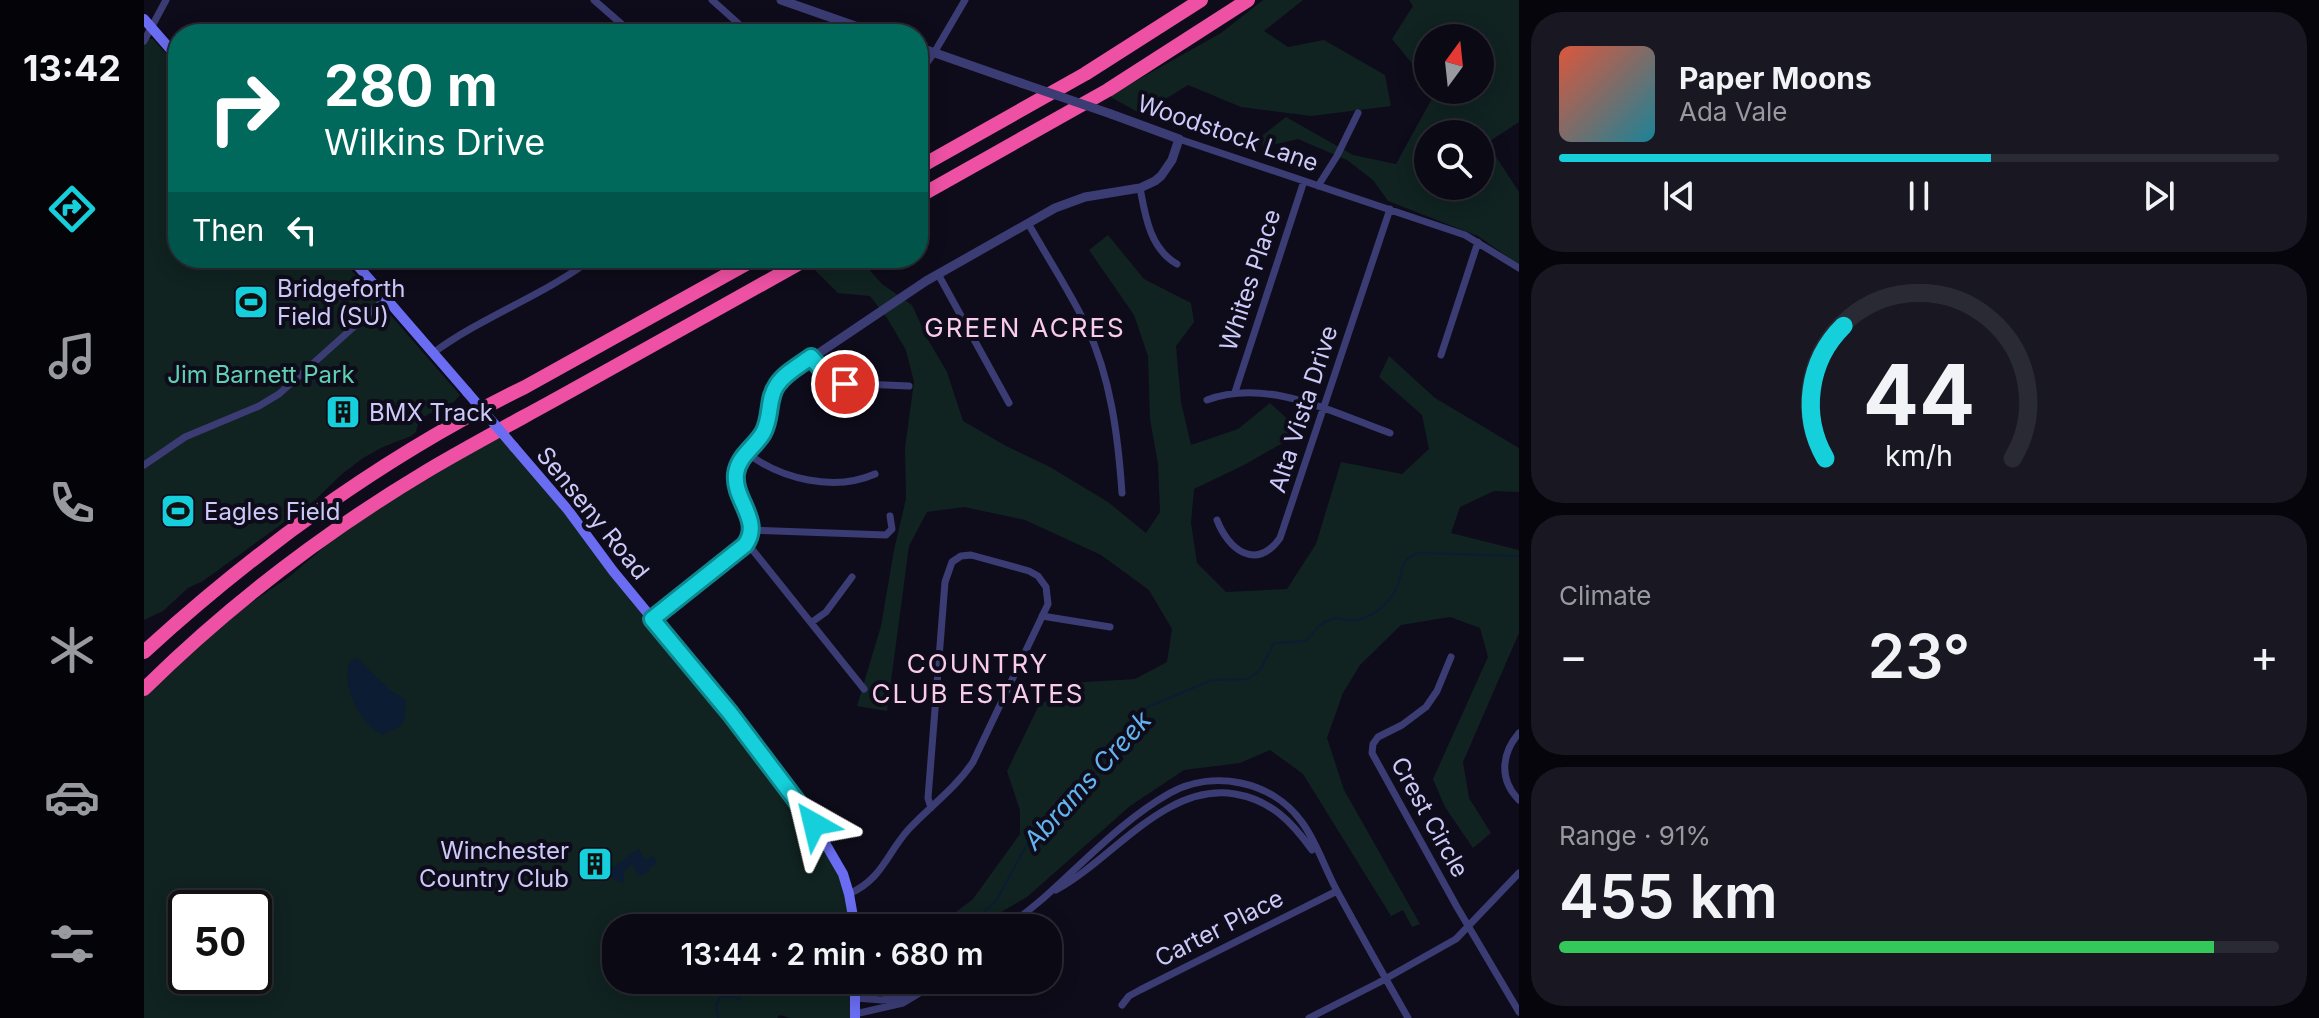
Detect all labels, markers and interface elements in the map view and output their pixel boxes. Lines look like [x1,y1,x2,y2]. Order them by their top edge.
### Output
north arrow [1414,24,1494,104]
map controls [1414,24,1494,200]
text: 13:42 [23,46,121,90]
text: 280 m [324,52,498,120]
icon: right [192,56,296,160]
text: Paper Moons [1679,60,1872,96]
street label: Woodstock Lane [1134,88,1322,178]
text: Ada Vale [1679,96,1787,127]
text: Wilkins Drive [324,120,545,164]
button: search [1414,120,1494,200]
icon: previous [1657,174,1701,218]
icon: pause [1897,174,1941,218]
icon: next [2137,174,2181,218]
icon: directions [44,181,100,237]
street label: Whites Place [1213,206,1287,354]
icon: left [280,208,324,252]
text: Then [192,212,264,248]
place label: Bridgeforth Field (SU) [277,274,405,331]
sports icon: Bridgeforth Field (SU) [232,283,270,321]
district label: GREEN ACRES [924,312,1126,343]
street label: Alta Vista Drive [1262,322,1344,496]
icon: music [44,328,100,384]
text: 44 [1863,344,1975,445]
pin [811,350,879,418]
park label: Jim Barnett Park [167,360,355,389]
icon: arrive [823,362,867,406]
building icon: BMX Track [324,393,362,431]
place label: BMX Track [369,398,493,427]
text: km/h [1885,438,1953,473]
street label: Senseny Road [531,441,655,585]
icon: phone [44,475,100,531]
sports icon: Eagles Field [159,492,197,530]
place label: Eagles Field [204,497,340,526]
text: Climate [1559,580,1651,611]
text: 23° [1868,620,1970,692]
icon: climate [44,622,100,678]
text: − [1559,629,1588,683]
text: + [2250,629,2279,683]
district label: COUNTRY CLUB ESTATES [871,648,1085,709]
water label: Abrams Creek [1016,704,1158,856]
street label: Crest Circle [1385,752,1475,882]
icon: car [44,769,100,825]
position arrow [772,782,856,866]
text: Range · 91% [1559,820,1711,851]
place label: Winchester Country Club [419,836,569,893]
building icon: Winchester Country Club [576,845,614,883]
text: 455 km [1559,860,1778,932]
street label: Carter Place [1150,883,1288,973]
speed limit sign: 50 [168,890,272,994]
icon: filters [44,916,100,972]
text: 13:44 · 2 min · 680 m [681,936,983,972]

